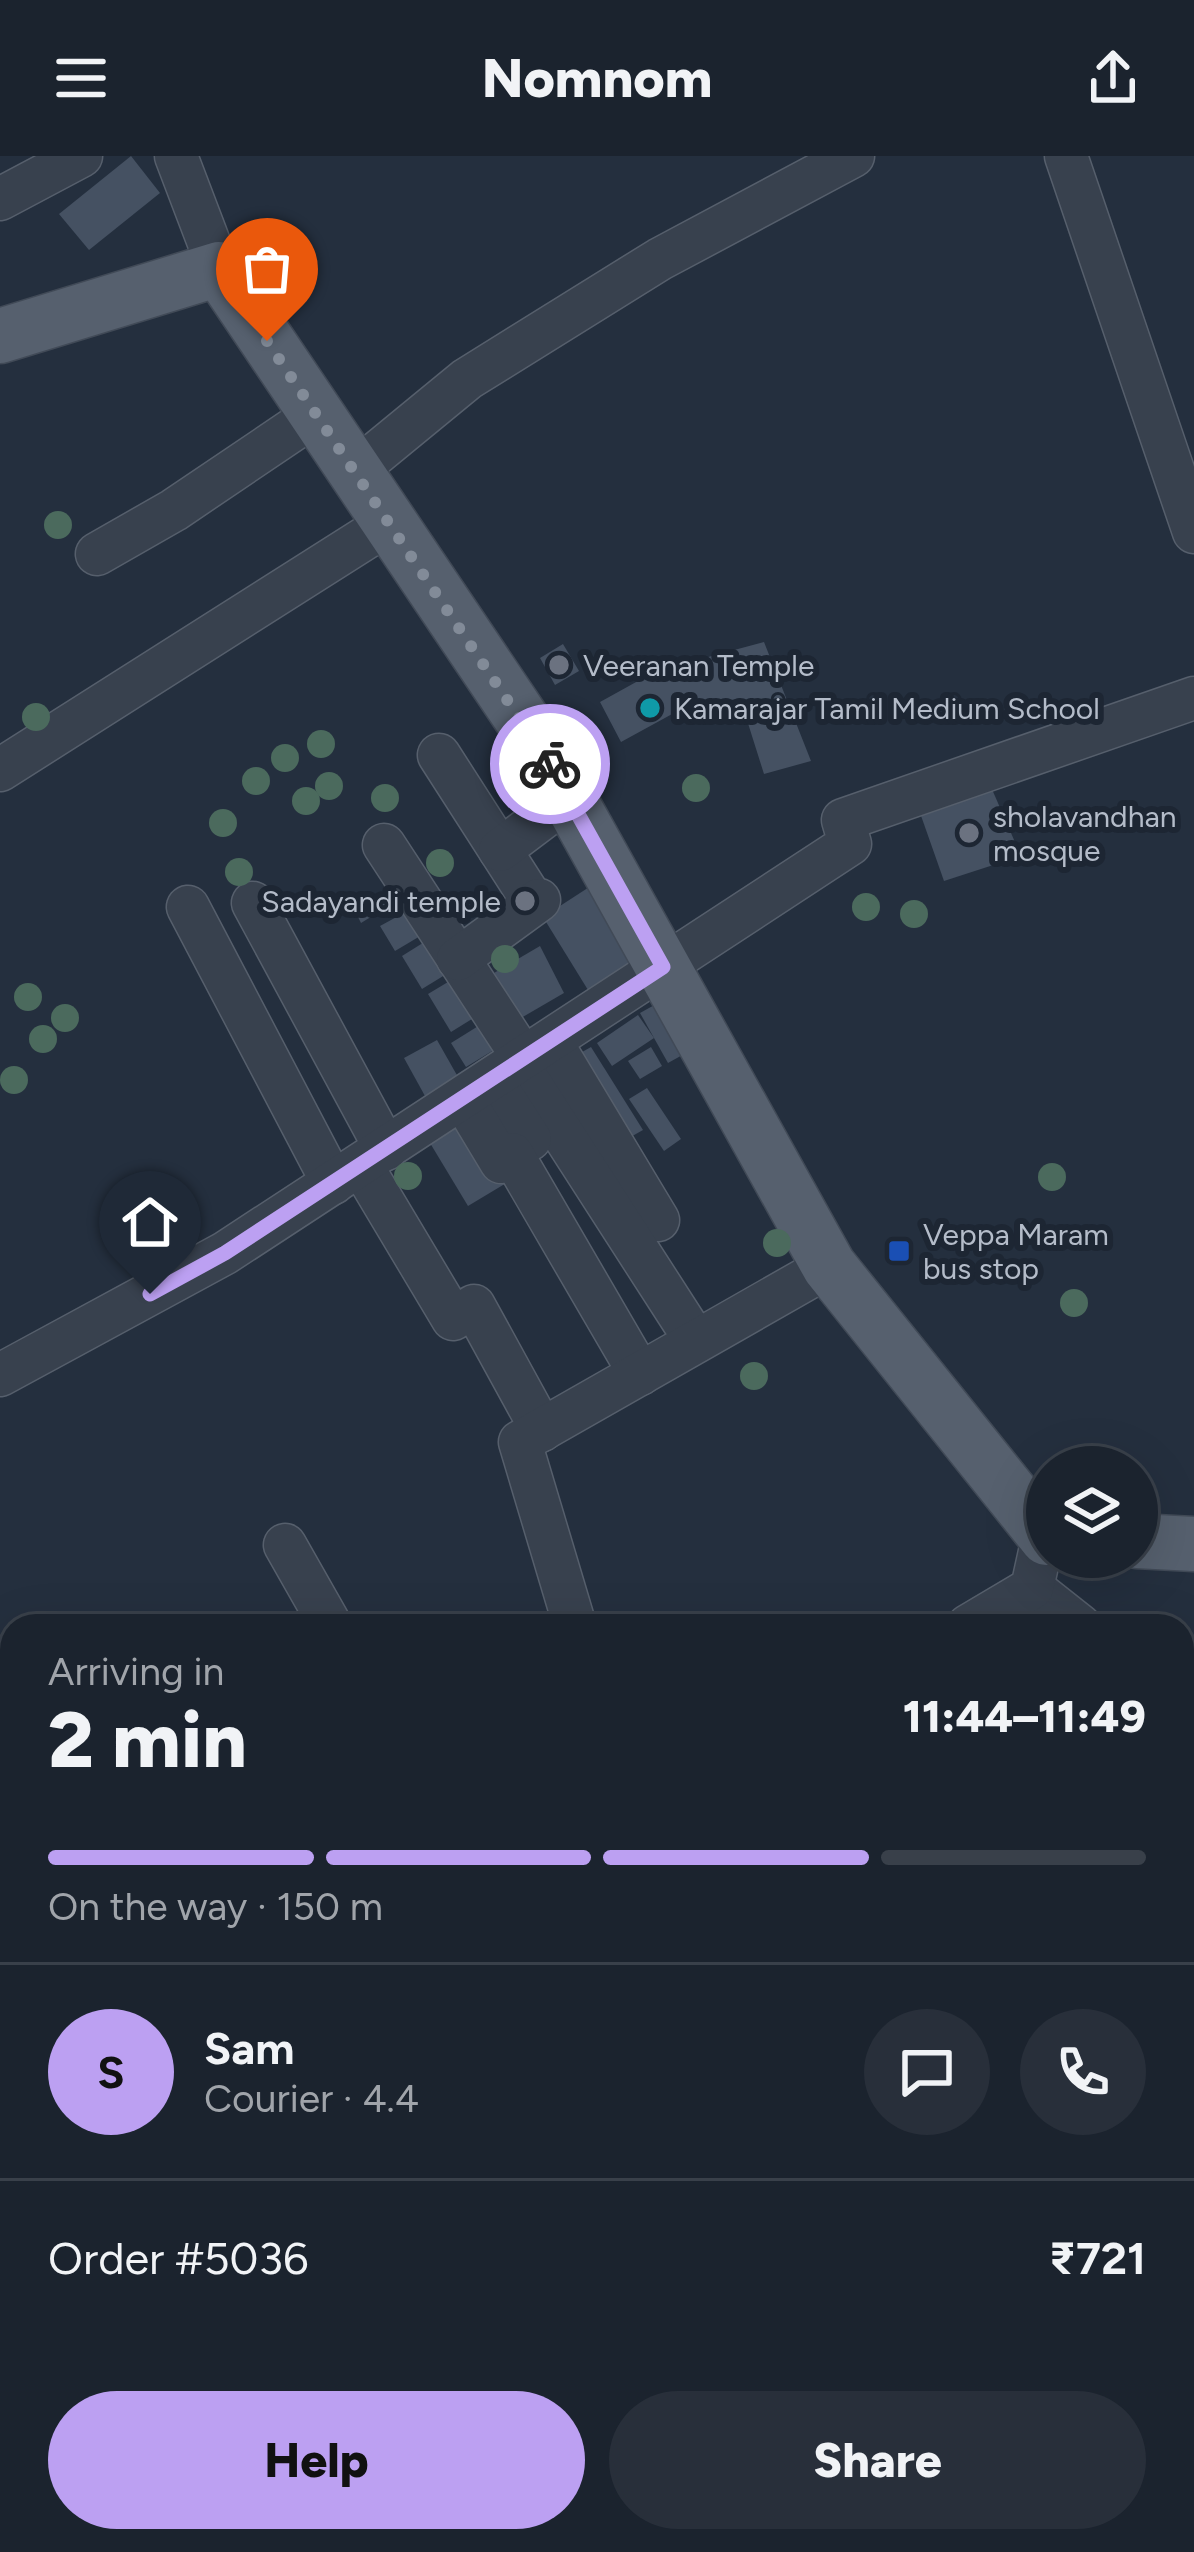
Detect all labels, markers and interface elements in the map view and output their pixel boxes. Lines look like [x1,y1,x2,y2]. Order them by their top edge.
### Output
icon: menu [48,45,114,111]
icon: share [1080,45,1146,111]
text: Nomnom [482,46,712,111]
pin [216,218,318,341]
icon: bag [234,236,300,302]
place label: Veeranan Temple [583,647,814,684]
marker: Veeranan Temple [546,652,572,678]
place label: Kamarajar Tamil Medium School [674,690,1100,727]
marker: Kamarajar Tamil Medium School [637,695,663,721]
courier [490,704,610,824]
icon: bike [517,731,583,797]
place label: sholavandhan mosque [993,798,1176,869]
marker: sholavandhan mosque [956,820,982,846]
place label: Sadayandi temple [261,883,501,920]
marker: Sadayandi temple [512,888,538,914]
pin [99,1171,201,1294]
icon: home [117,1189,183,1255]
place label: Veppa Maram bus stop [923,1216,1109,1287]
marker: Veppa Maram bus stop [886,1238,912,1264]
map controls [1026,1446,1158,1578]
button: layers [1026,1446,1158,1578]
text: Arriving in [48,1648,224,1695]
text: 11:44–11:49 [903,1689,1146,1743]
text: 2 min [48,1693,247,1787]
text: On the way · 150 m [48,1883,383,1930]
button: chat [864,2009,990,2135]
button: phone [1020,2009,1146,2135]
text: Sam [204,2021,295,2075]
text: S [97,2045,125,2099]
text: Courier · 4.4 [204,2075,419,2122]
text: Order #5036 [48,2231,308,2285]
text: ₹721 [1049,2231,1146,2285]
button: Help [48,2391,585,2529]
button: Share [609,2391,1146,2529]

